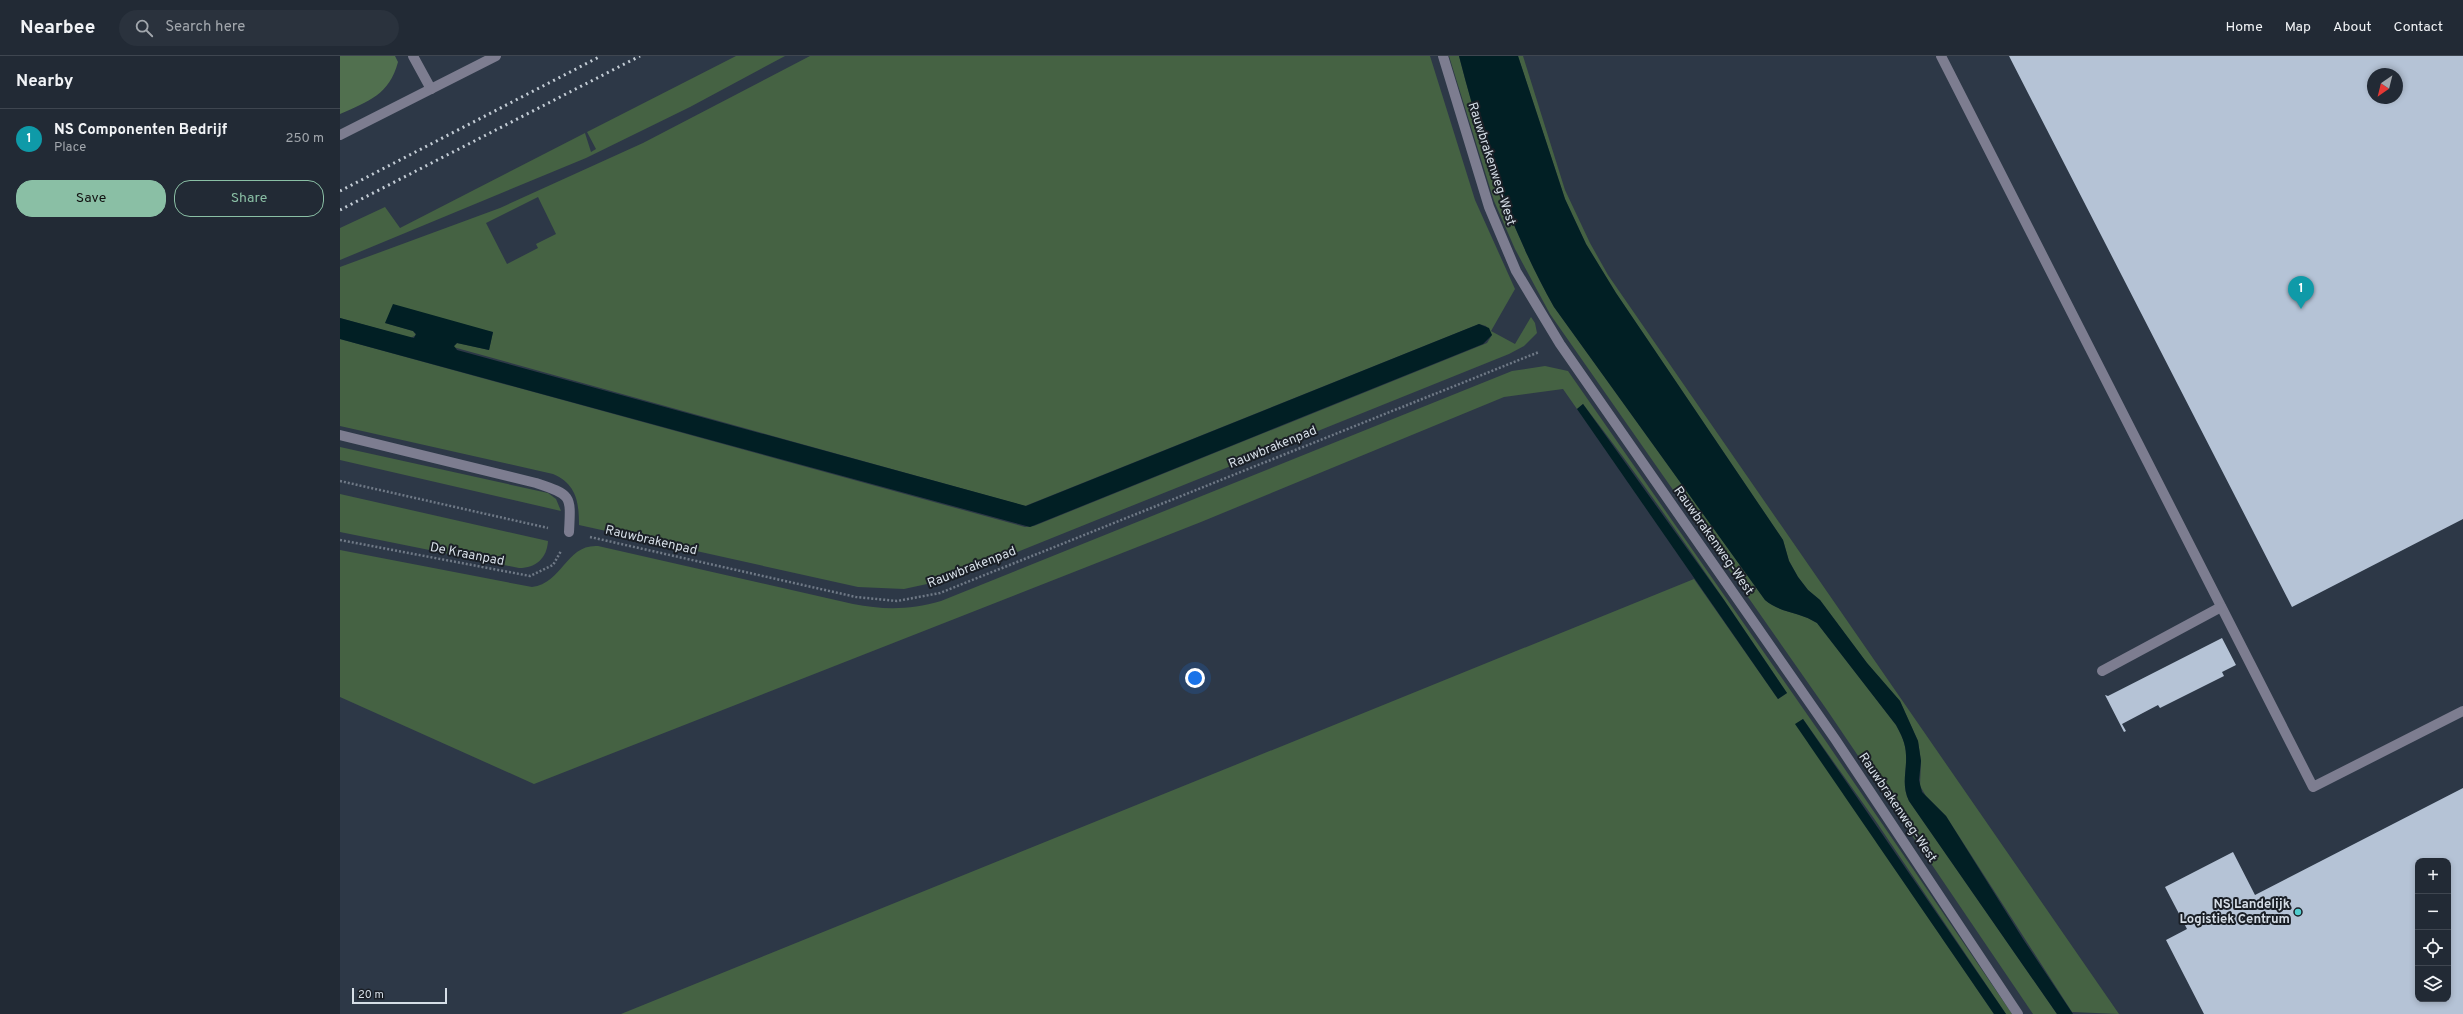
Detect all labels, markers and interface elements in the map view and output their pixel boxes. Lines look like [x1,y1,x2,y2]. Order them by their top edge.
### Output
search box [119,10,399,46]
text: Nearbee [20,16,95,40]
icon: search [133,17,155,39]
text: Search here [165,18,245,37]
text: Home [2226,19,2263,36]
text: Map [2285,19,2311,36]
text: About [2333,19,2372,36]
text: Contact [2394,19,2443,36]
north arrow [2367,68,2403,104]
text: Nearby [16,71,73,93]
street label: Rauwbrakenweg-West [1463,100,1519,228]
text: NS Componenten Bedrijf [54,121,227,140]
text: 1 [26,131,32,147]
text: 250 m [286,131,324,147]
text: Place [54,140,86,156]
button: Save [16,180,166,217]
button: Share [174,180,324,217]
pin: 1 [2288,276,2314,309]
street label: Rauwbrakenpad [1226,423,1320,473]
street label: Rauwbrakenweg-West [1670,484,1757,598]
street label: Rauwbrakenpad [603,523,699,559]
street label: De Kraanpad [428,540,506,570]
street label: Rauwbrakenpad [925,544,1019,592]
your location [1185,668,1205,688]
street label: Rauwbrakenweg-West [1854,750,1940,866]
map controls [2415,858,2451,1002]
button: + [2415,858,2451,894]
button: − [2415,894,2451,930]
place label: NS Landelijk Logistiek Centrum [2179,897,2290,928]
marker: NS Landelijk Logistiek Centrum [2293,907,2303,917]
button: locate [2415,930,2451,966]
button: layers [2415,966,2451,1002]
scale bar [352,986,447,1005]
text: 20 m [358,988,384,1002]

